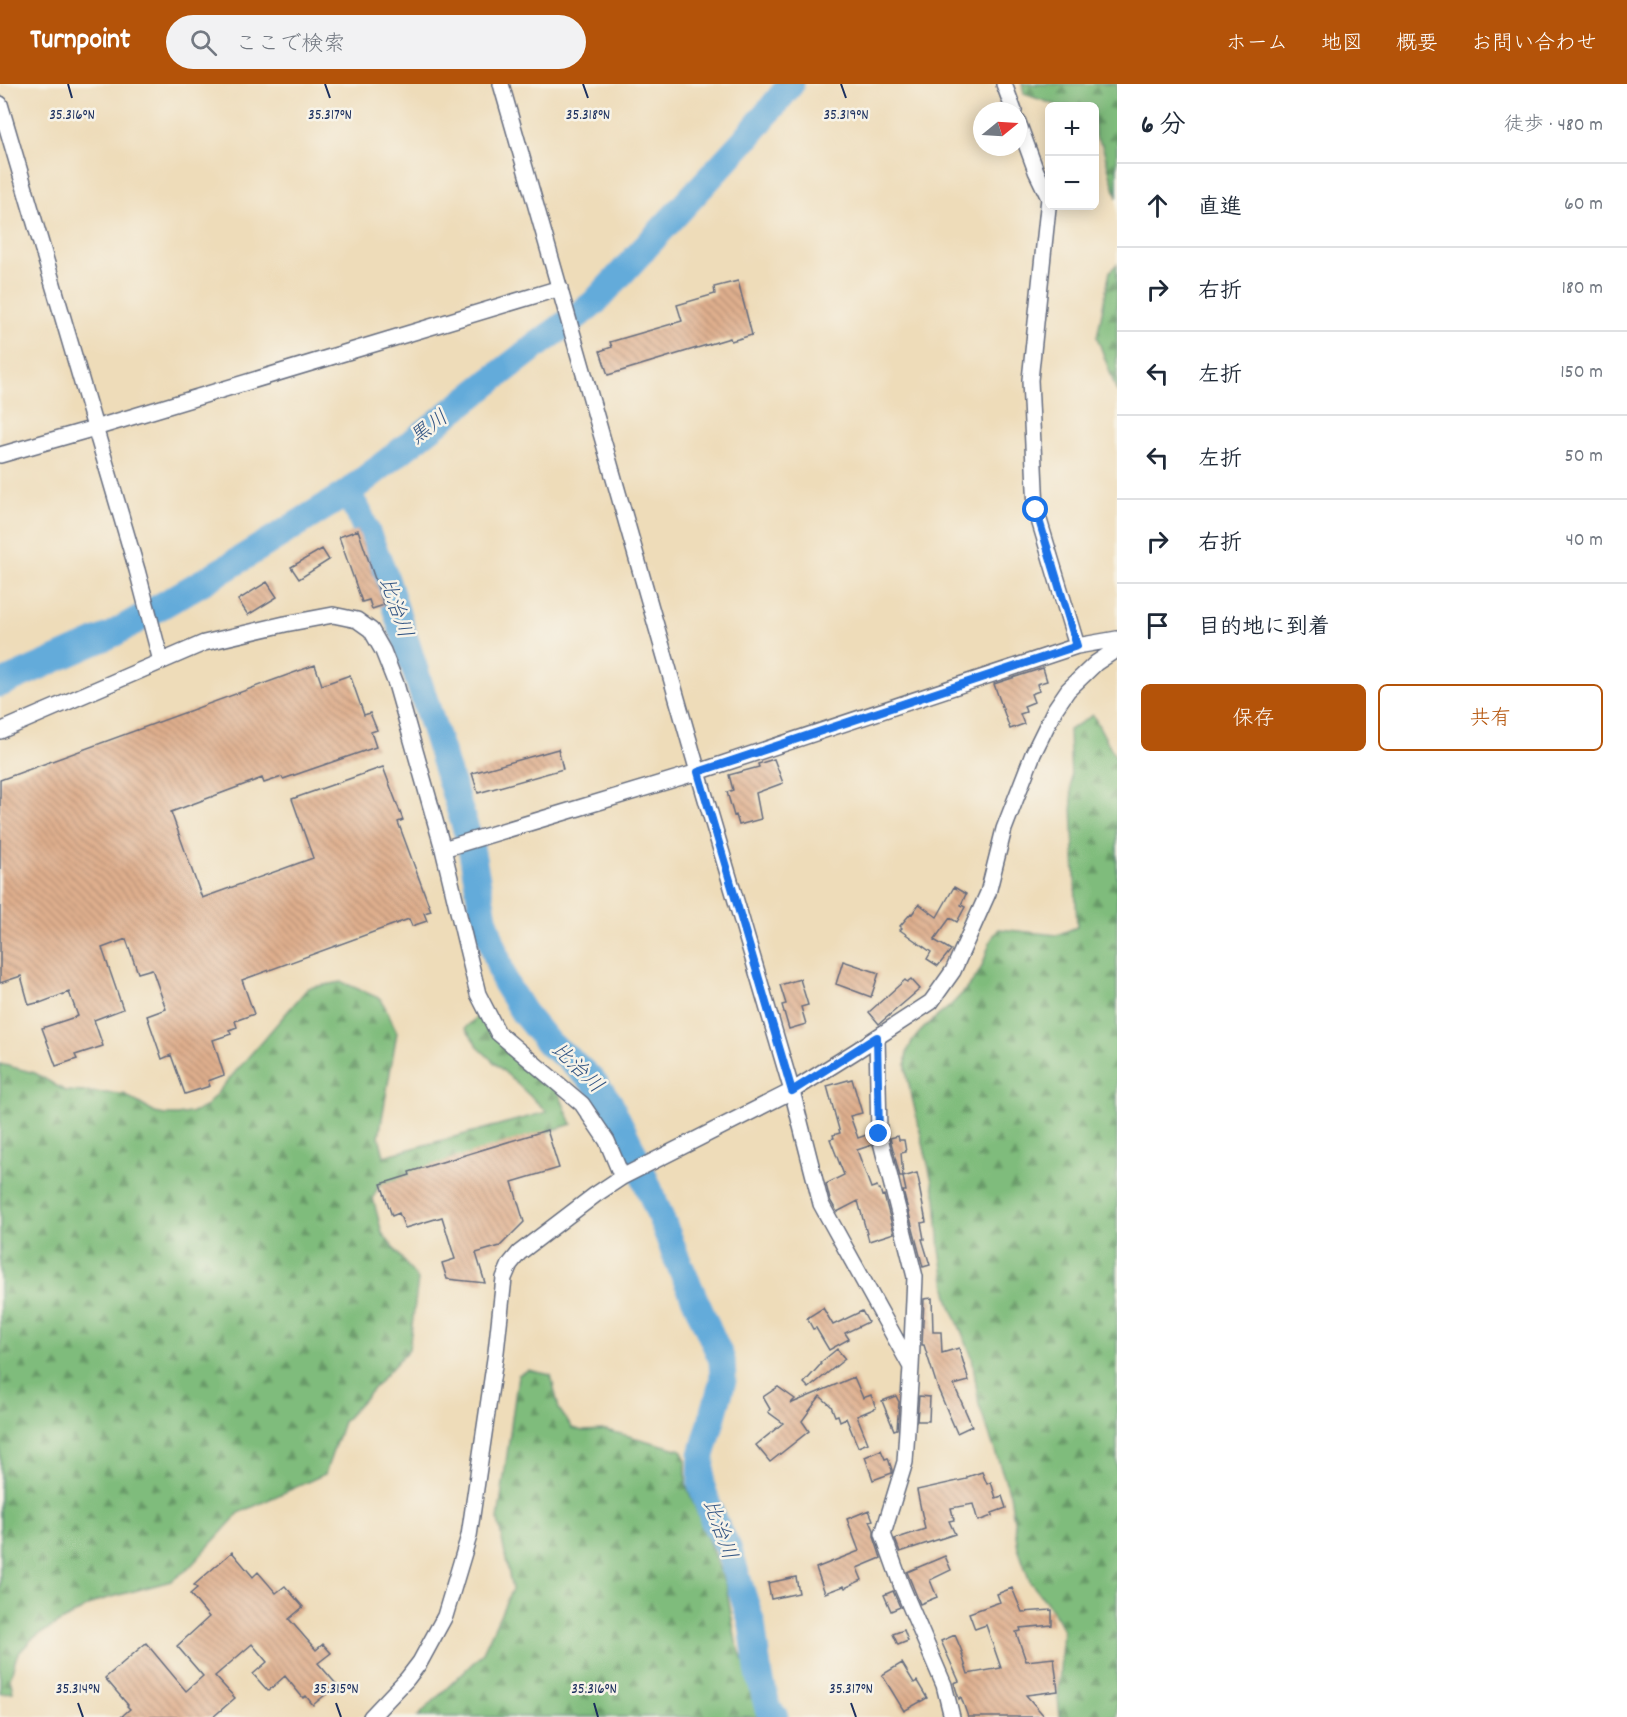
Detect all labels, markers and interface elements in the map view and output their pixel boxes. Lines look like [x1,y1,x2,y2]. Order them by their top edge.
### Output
search box [166,15,586,69]
text: Turnpoint [30,22,130,62]
icon: search [187,26,220,59]
text: ここで検索 [235,30,345,61]
text: ホーム [1226,30,1288,60]
text: 地図 [1321,30,1363,60]
text: 概要 [1396,30,1438,60]
text: お問い合わせ [1471,30,1597,60]
north arrow [973,102,1027,156]
map controls [1045,102,1099,210]
button: + [1045,102,1099,156]
text: 35.316°N [49,105,95,127]
text: 35.317°N [308,105,352,127]
text: 35.318°N [566,105,610,127]
text: 35.319°N [823,105,869,127]
text: 6 分 [1141,108,1186,145]
text: 徒歩 · 480 m [1504,112,1603,140]
button: − [1045,156,1099,210]
icon: ahead [1141,189,1174,222]
text: 60 m [1564,191,1603,219]
text: 直進 [1198,193,1242,224]
icon: right [1141,273,1174,306]
text: 180 m [1561,275,1603,303]
text: 右折 [1198,277,1242,308]
icon: left [1141,357,1174,390]
text: 150 m [1560,359,1603,387]
text: 左折 [1198,361,1242,392]
water label: 黒川 [404,404,456,454]
icon: left [1141,441,1174,474]
text: 50 m [1565,443,1603,471]
text: 左折 [1198,445,1242,476]
route start [1022,496,1048,522]
icon: right [1141,525,1174,558]
text: 40 m [1565,527,1603,555]
text: 右折 [1198,529,1242,560]
water label: 比治川 [370,573,418,643]
icon: arrive [1141,609,1174,642]
text: 目的地に到着 [1198,613,1330,644]
button: 保存 [1141,684,1366,751]
button: 共有 [1378,684,1603,751]
water label: 比治川 [543,1036,609,1102]
route end [865,1120,891,1146]
water label: 比治川 [693,1495,743,1565]
text: 35.314°N [56,1679,100,1701]
text: 35.315°N [313,1679,359,1701]
text: 35.316°N [571,1679,617,1701]
text: 35.317°N [829,1679,873,1701]

